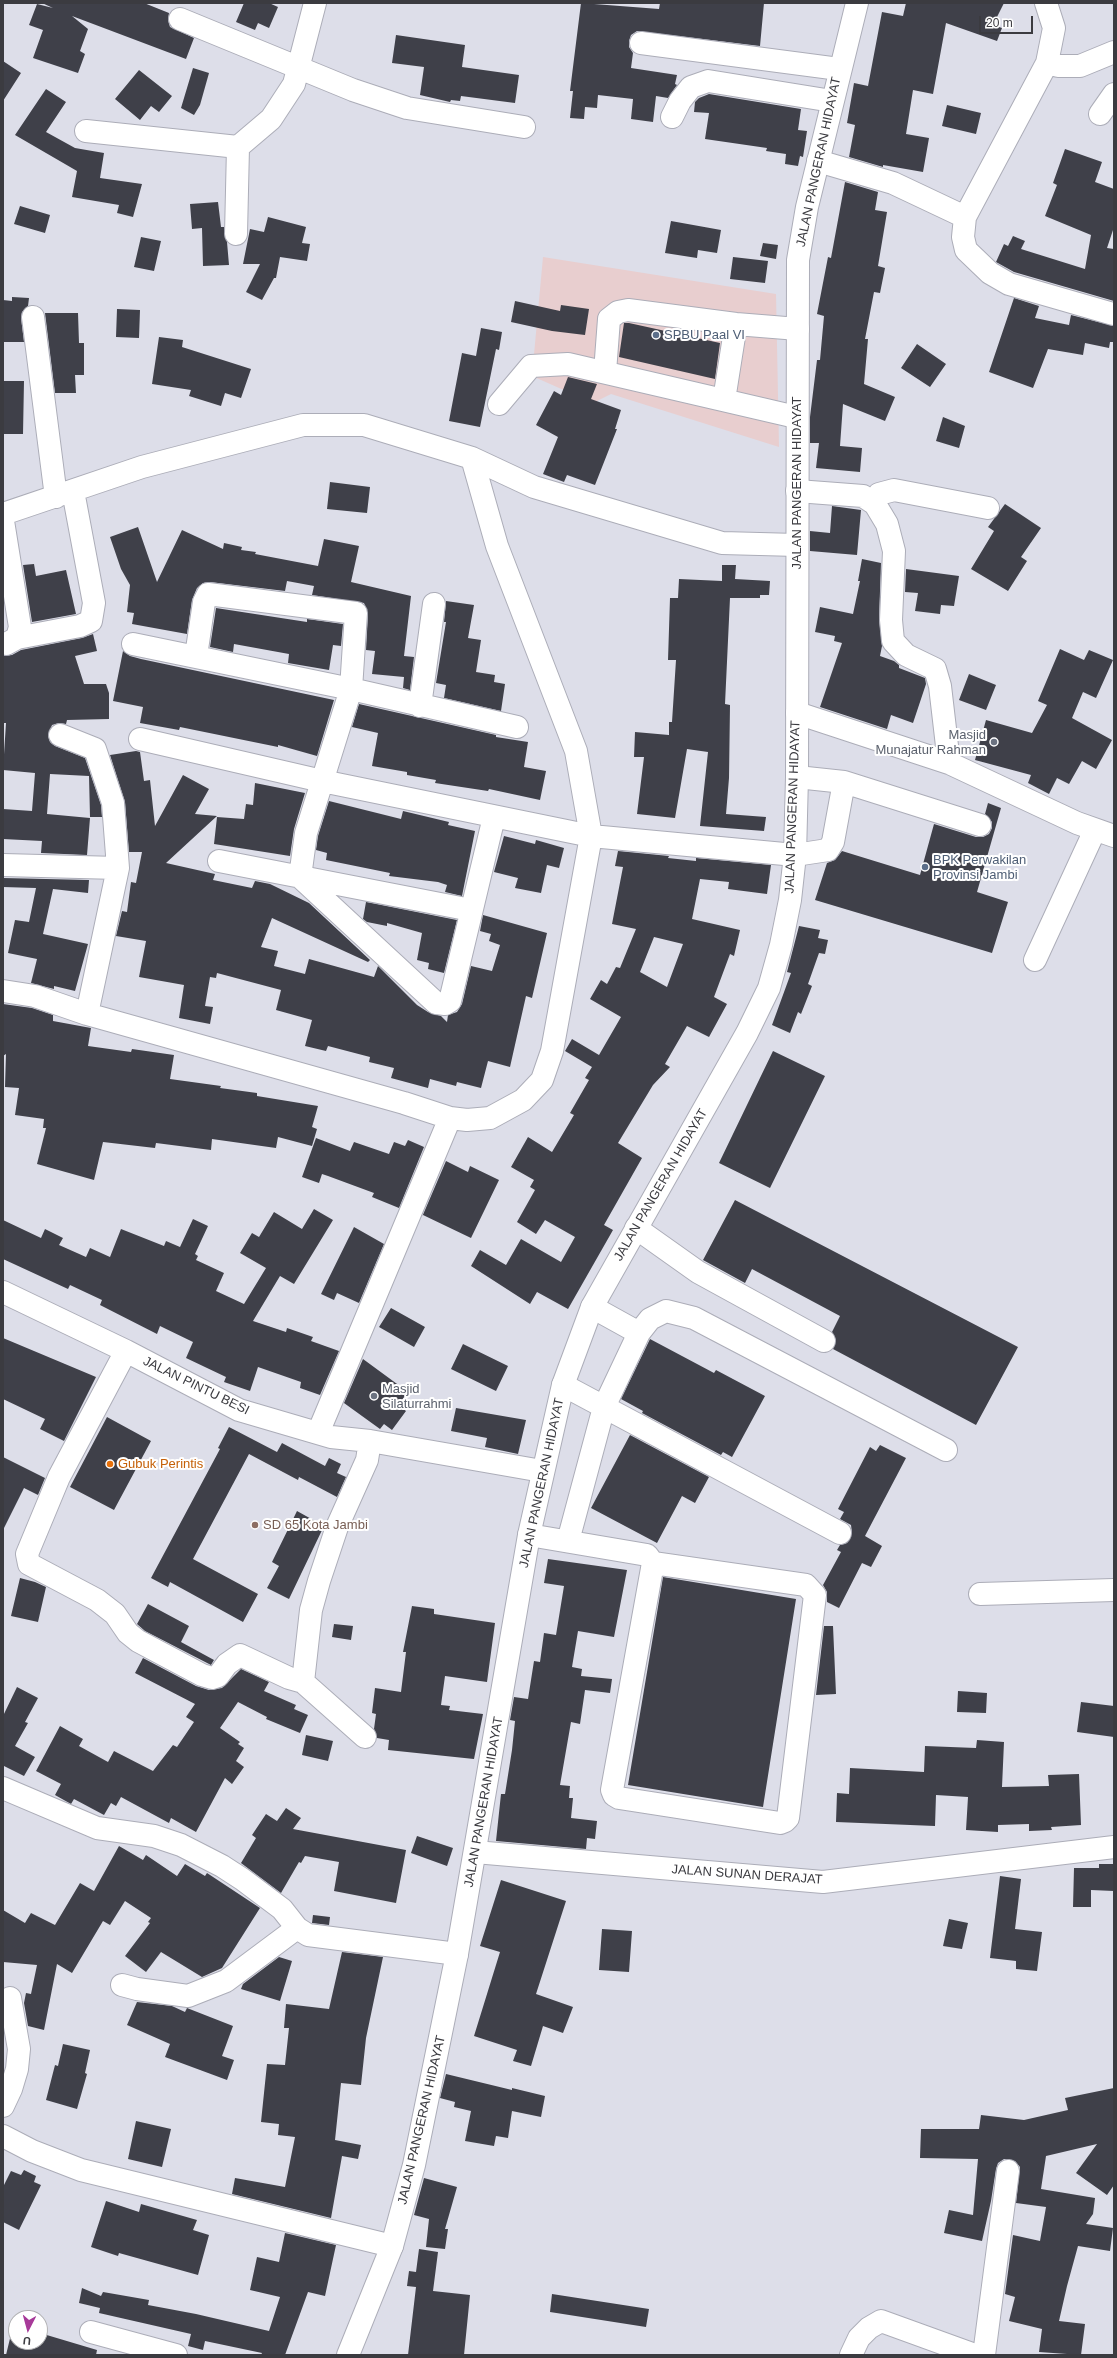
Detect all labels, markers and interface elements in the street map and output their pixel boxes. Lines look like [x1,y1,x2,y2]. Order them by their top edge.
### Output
scale bar [981,8,1035,34]
text: 20 m [986,16,1013,30]
street label: JALAN PANGERAN HIDAYAT [793,76,845,248]
place label: SPBU Paal VI [664,327,745,343]
marker: SPBU Paal VI [651,330,661,340]
street label: JALAN PANGERAN HIDAYAT [789,396,805,570]
street label: JALAN PANGERAN HIDAYAT [782,720,804,894]
place label: Masjid Munajatur Rahman [875,727,986,758]
marker: Masjid Munajatur Rahman [989,737,999,747]
place label: BPK Perwakilan Provinsi Jambi [933,852,1026,883]
marker: BPK Perwakilan Provinsi Jambi [920,862,930,872]
street label: JALAN PANGERAN HIDAYAT [611,1106,711,1264]
street label: JALAN PINTU BESI [140,1353,252,1419]
place label: Masjid Silaturrahmi [382,1381,451,1412]
marker: Masjid Silaturrahmi [369,1391,379,1401]
street label: JALAN PANGERAN HIDAYAT [516,1397,568,1569]
place label: Gubuk Perintis [118,1456,203,1472]
marker: Gubuk Perintis [105,1459,115,1469]
place label: SD 65 Kota Jambi [263,1517,368,1533]
marker: SD 65 Kota Jambi [250,1520,260,1530]
street label: JALAN PANGERAN HIDAYAT [461,1715,507,1889]
street label: JALAN SUNAN DERAJAT [671,1862,823,1888]
street label: JALAN PANGERAN HIDAYAT [395,2034,449,2206]
north arrow [8,2310,48,2350]
text: U [22,2335,31,2347]

